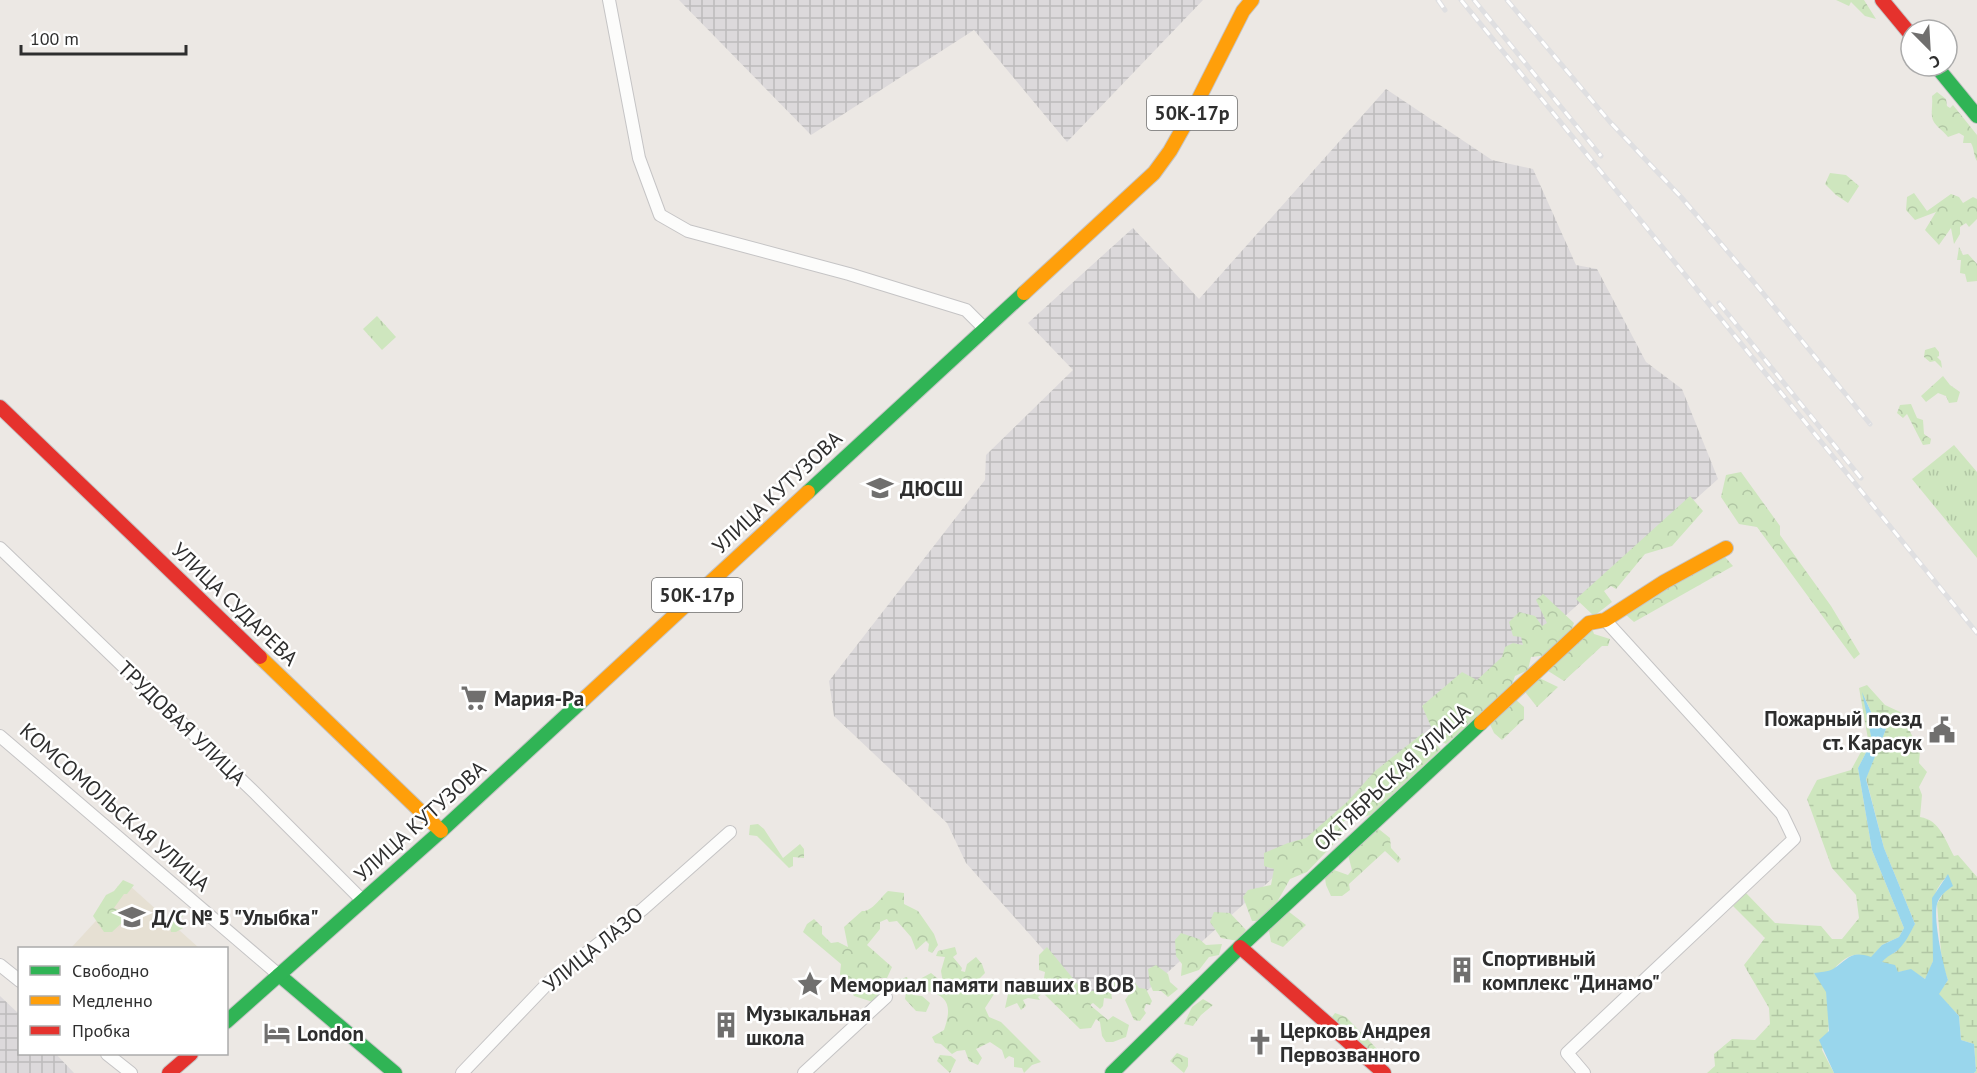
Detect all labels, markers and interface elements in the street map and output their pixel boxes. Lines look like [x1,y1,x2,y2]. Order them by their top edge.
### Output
scale bar [21,18,186,56]
north arrow [1899,18,1959,78]
text: 100 m [30,27,79,50]
text: С [1927,51,1943,73]
road number: 50К-17р [1147,96,1237,130]
street label: УЛИЦА КУТУЗОВА [706,424,848,559]
school or university icon: ДЮСШ [865,473,895,503]
place label: ДЮСШ [900,475,963,502]
street label: УЛИЦА СУДАРЕВА [166,537,305,672]
road number: 50К-17р [652,578,742,612]
street label: ТРУДОВАЯ УЛИЦА [112,655,252,792]
supermarket icon: Мария-Ра [459,683,489,713]
place label: Мария-Ра [494,685,584,712]
street label: ОКТЯБРЬСКАЯ УЛИЦА [1308,697,1476,857]
place label: Пожарный поезд ст. Карасук [1764,705,1923,756]
public building icon: Пожарный поезд ст. Карасук [1927,715,1957,745]
street label: КОМСОМОЛЬСКАЯ УЛИЦА [14,717,216,898]
street label: УЛИЦА КУТУЗОВА [349,754,492,887]
street label: УЛИЦА ЛАЗО [538,901,648,997]
school or university icon: Д/С № 5 "Улыбка" [117,902,147,932]
place label: Д/С № 5 "Улыбка" [152,904,319,931]
place label: Спортивный комплекс "Динамо" [1482,945,1660,996]
legend [18,947,228,1055]
building icon: Спортивный комплекс "Динамо" [1447,955,1477,985]
text: Свободно [72,959,149,982]
place icon: Мемориал памяти павших в ВОВ [795,969,825,999]
place label: Мемориал памяти павших в ВОВ [830,971,1134,998]
text: Медленно [72,989,153,1012]
place label: Музыкальная школа [746,1000,871,1051]
building icon: Музыкальная школа [711,1010,741,1040]
place label: Церковь Андрея Первозванного [1280,1017,1431,1068]
hotel icon: London [262,1018,292,1048]
text: Пробка [72,1019,130,1042]
place label: London [297,1020,364,1047]
church icon: Церковь Андрея Первозванного [1245,1027,1275,1057]

